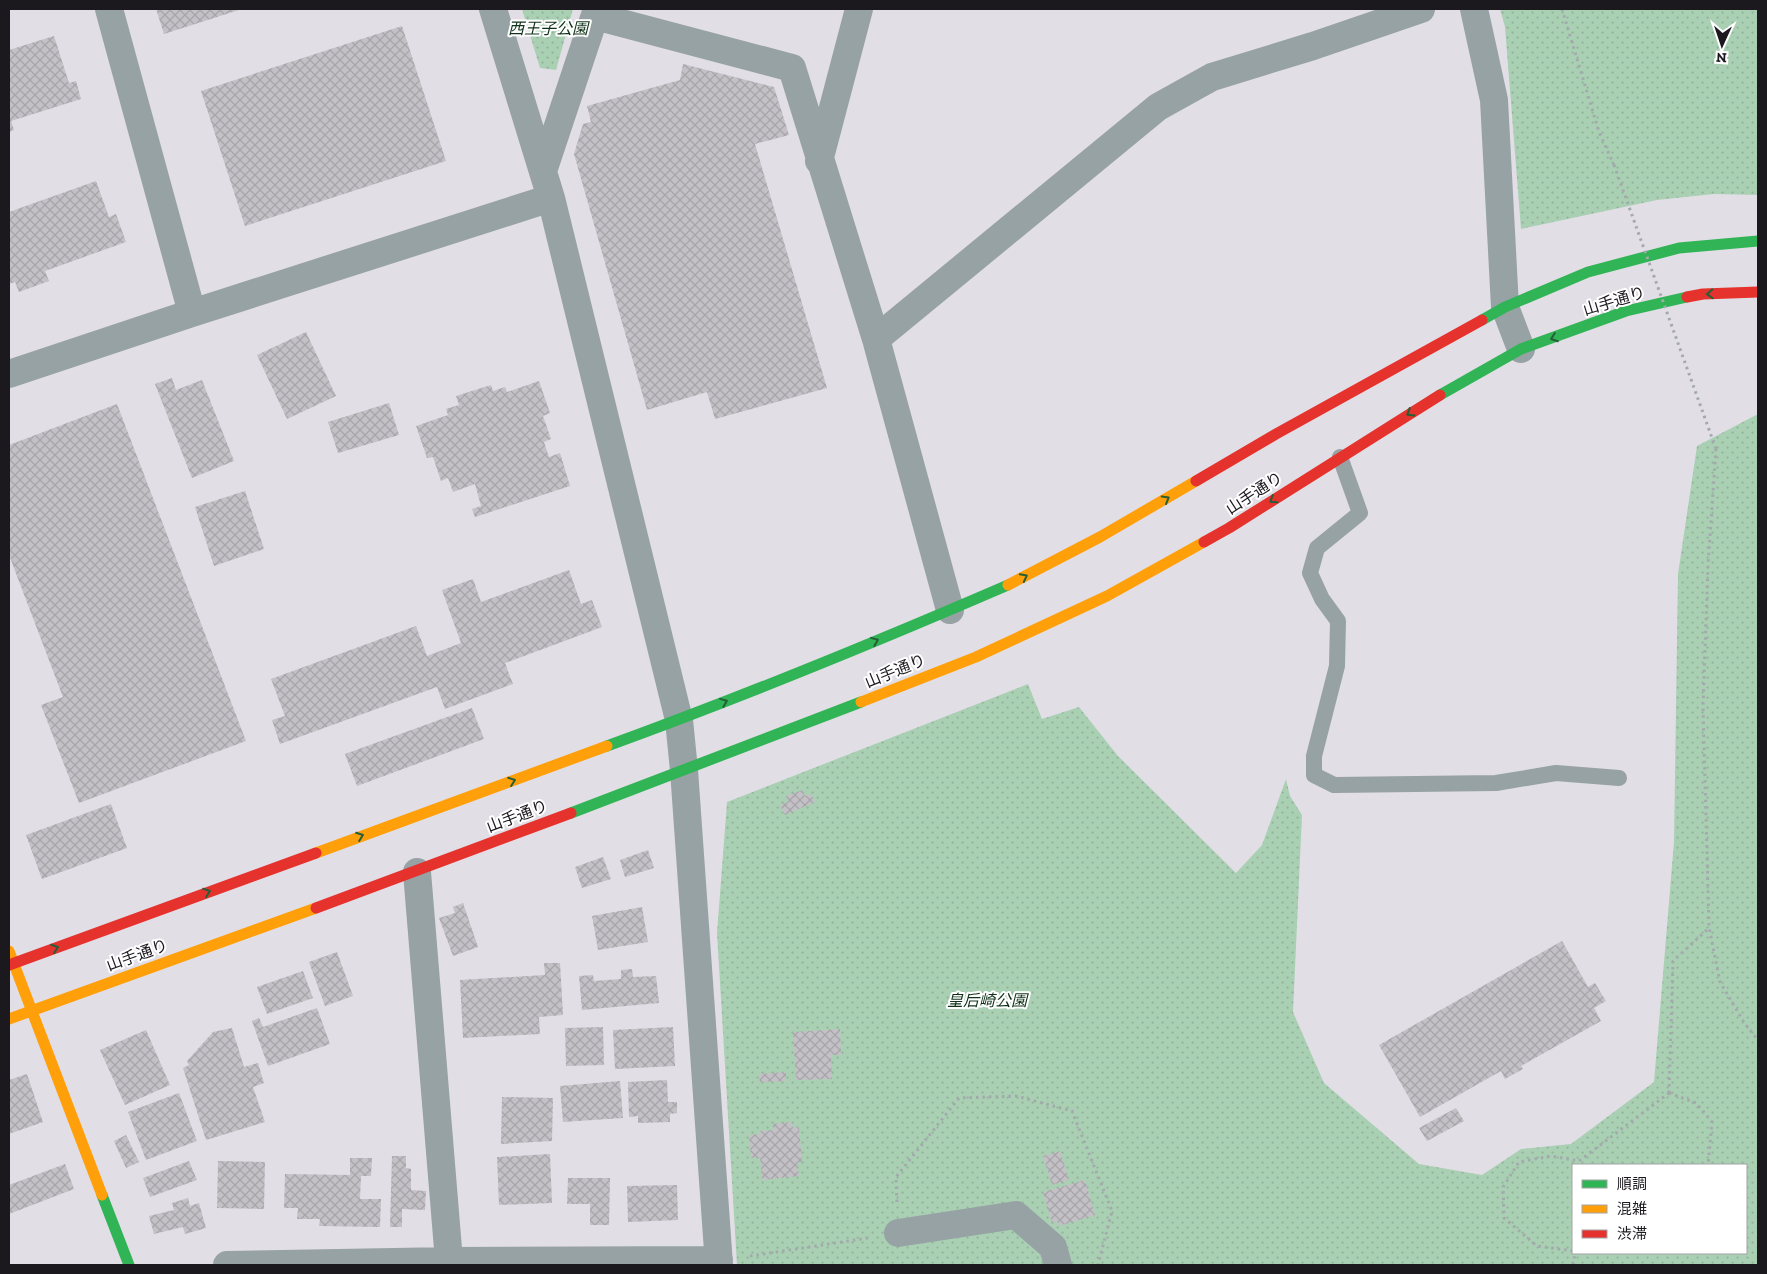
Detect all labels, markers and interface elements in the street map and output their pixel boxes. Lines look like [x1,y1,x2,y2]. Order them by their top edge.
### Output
park label: 西王子公園 [508,19,590,38]
north arrow [1697,20,1747,70]
text: N [1715,49,1727,66]
street label: 山手通り [1581,283,1647,319]
one-way arrow [1705,289,1713,300]
one-way arrow [1550,332,1558,342]
one-way arrow [1406,407,1416,416]
street label: 山手通り [1222,468,1286,518]
one-way arrow [1269,494,1279,503]
one-way arrow [1161,495,1170,505]
one-way arrow [1019,573,1028,583]
one-way arrow [870,636,879,647]
street label: 山手通り [862,650,928,692]
one-way arrow [719,697,728,708]
one-way arrow [508,777,516,787]
street label: 山手通り [484,796,550,836]
one-way arrow [355,832,364,842]
one-way arrow [202,888,211,898]
street label: 山手通り [104,935,170,975]
one-way arrow [50,944,58,954]
park label: 皇后崎公園 [947,991,1029,1010]
legend [1572,1164,1747,1254]
text: 順調 [1617,1175,1647,1193]
text: 混雑 [1617,1200,1647,1218]
text: 渋滞 [1617,1225,1647,1243]

